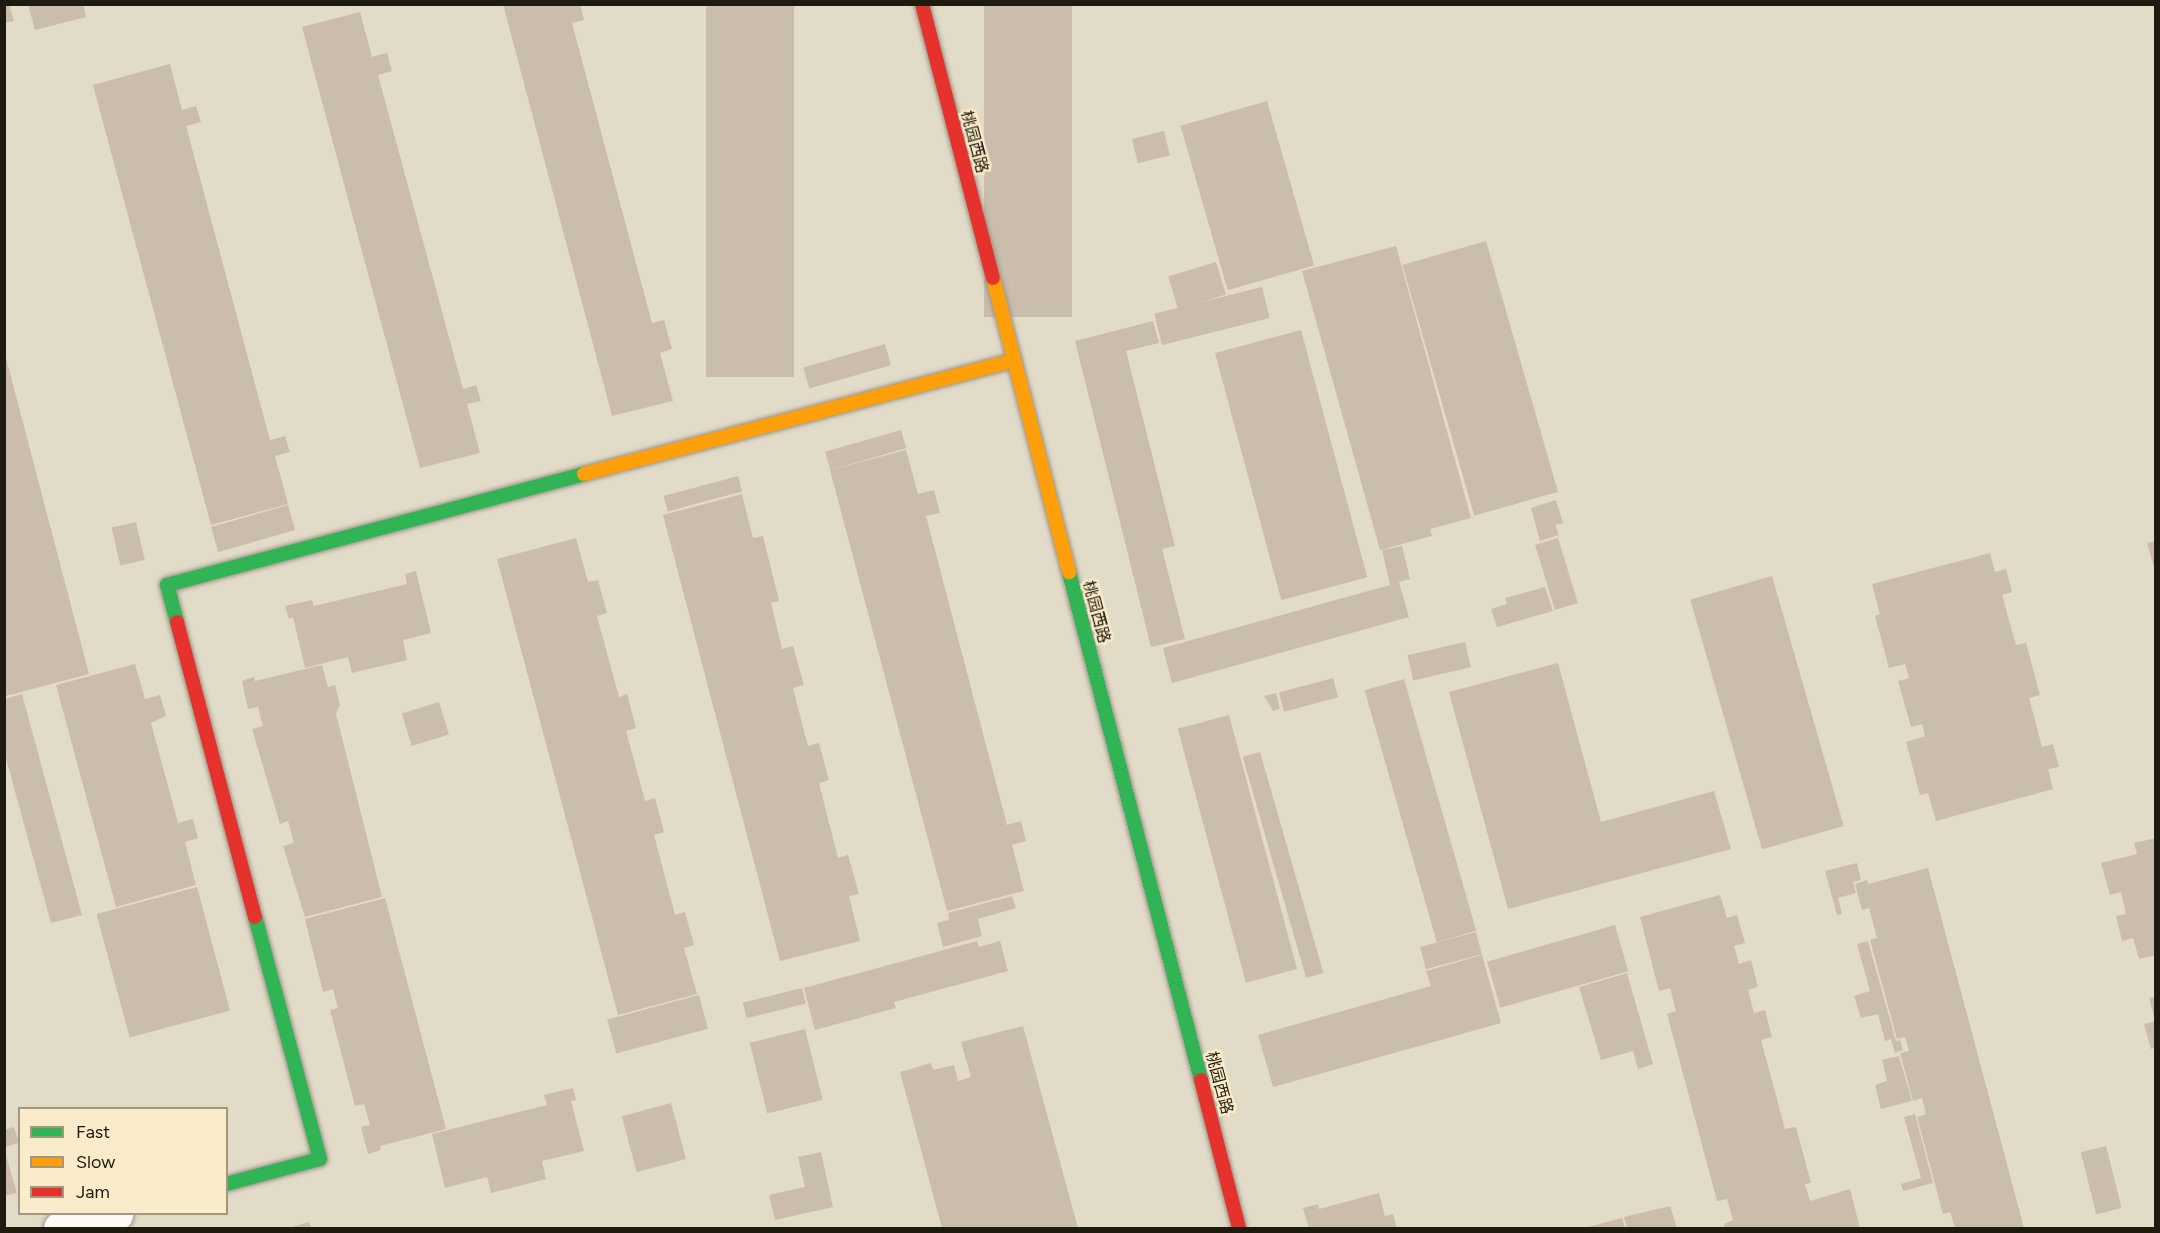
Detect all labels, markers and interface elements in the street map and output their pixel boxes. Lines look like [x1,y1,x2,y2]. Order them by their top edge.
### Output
street label: 桃园西路 [956,109,992,175]
street label: 桃园西路 [1078,579,1114,645]
street label: 桃园西路 [1201,1050,1237,1116]
legend [18,1107,228,1215]
text: Fast [76,1121,110,1143]
text: Slow [76,1151,115,1173]
text: Jam [76,1181,110,1203]

